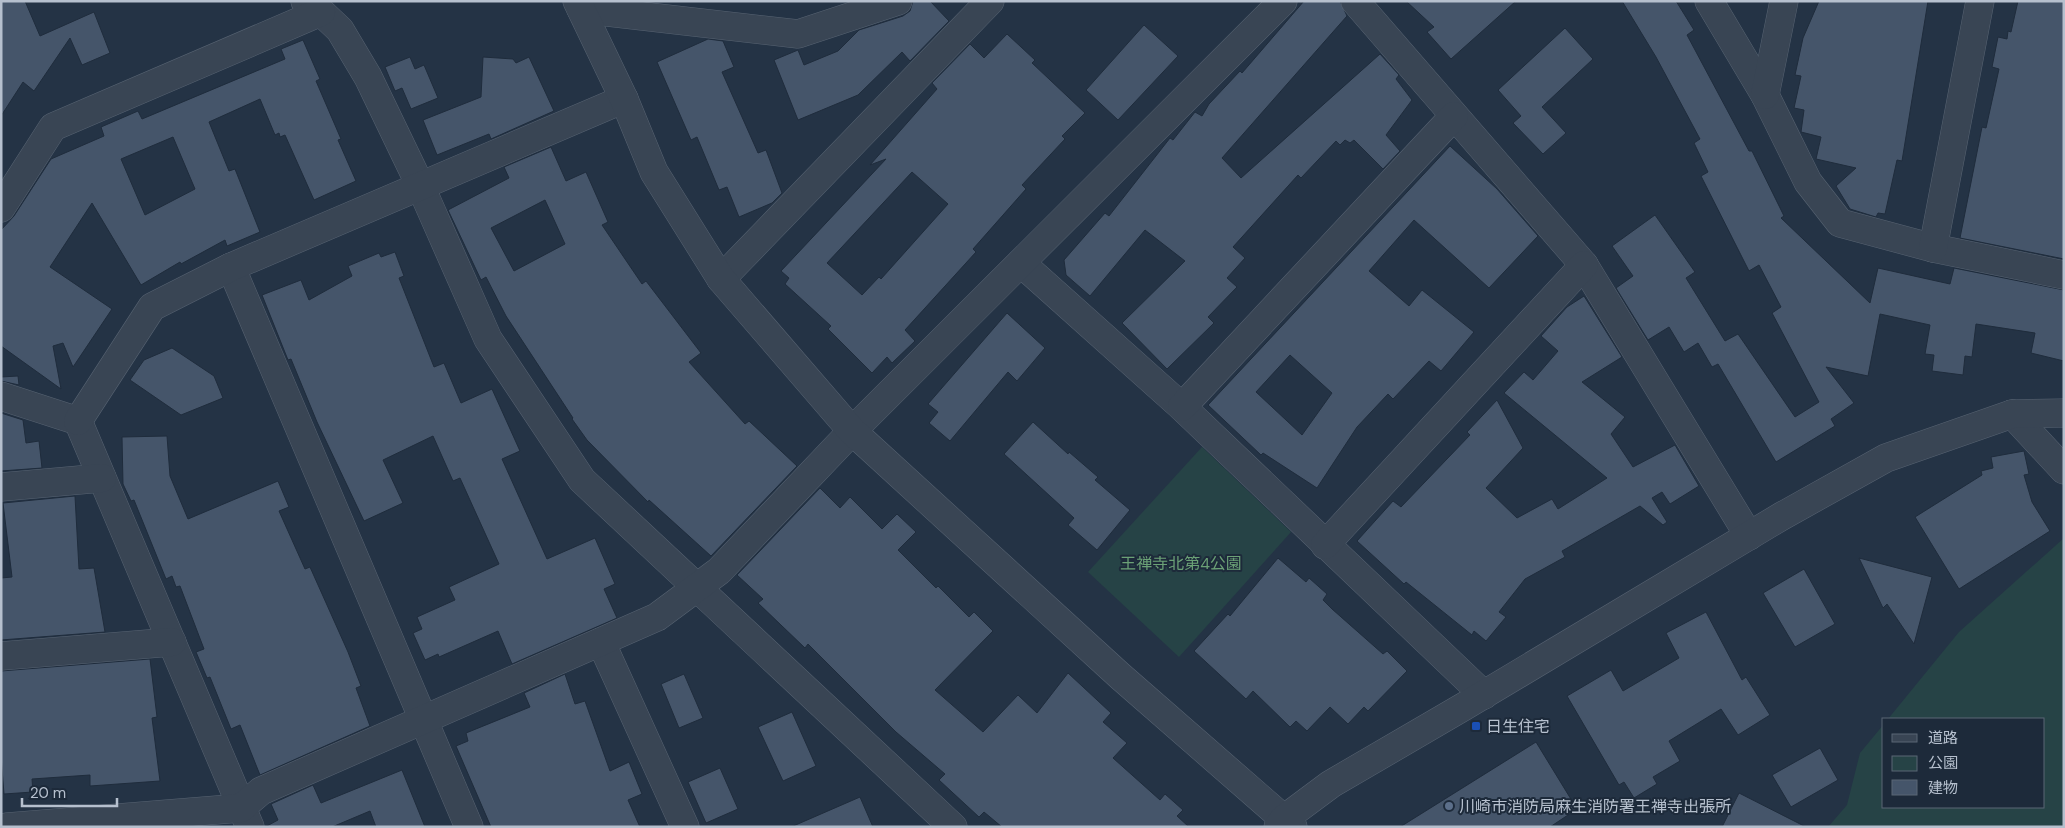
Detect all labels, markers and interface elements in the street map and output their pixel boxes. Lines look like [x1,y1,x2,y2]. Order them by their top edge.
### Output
park label: 王禅寺北第4公園 [1120,553,1242,574]
place label: 日生住宅 [1486,716,1550,737]
legend [1882,718,2045,808]
marker: 日生住宅 [1470,720,1482,732]
text: 道路 [1928,728,1958,748]
text: 公園 [1928,753,1958,773]
scale bar [22,776,118,808]
text: 建物 [1928,778,1958,798]
text: 20 m [30,783,66,803]
place label: 川崎市消防局麻生消防署王禅寺出張所 [1459,796,1731,817]
marker: 川崎市消防局麻生消防署王禅寺出張所 [1443,800,1455,812]

